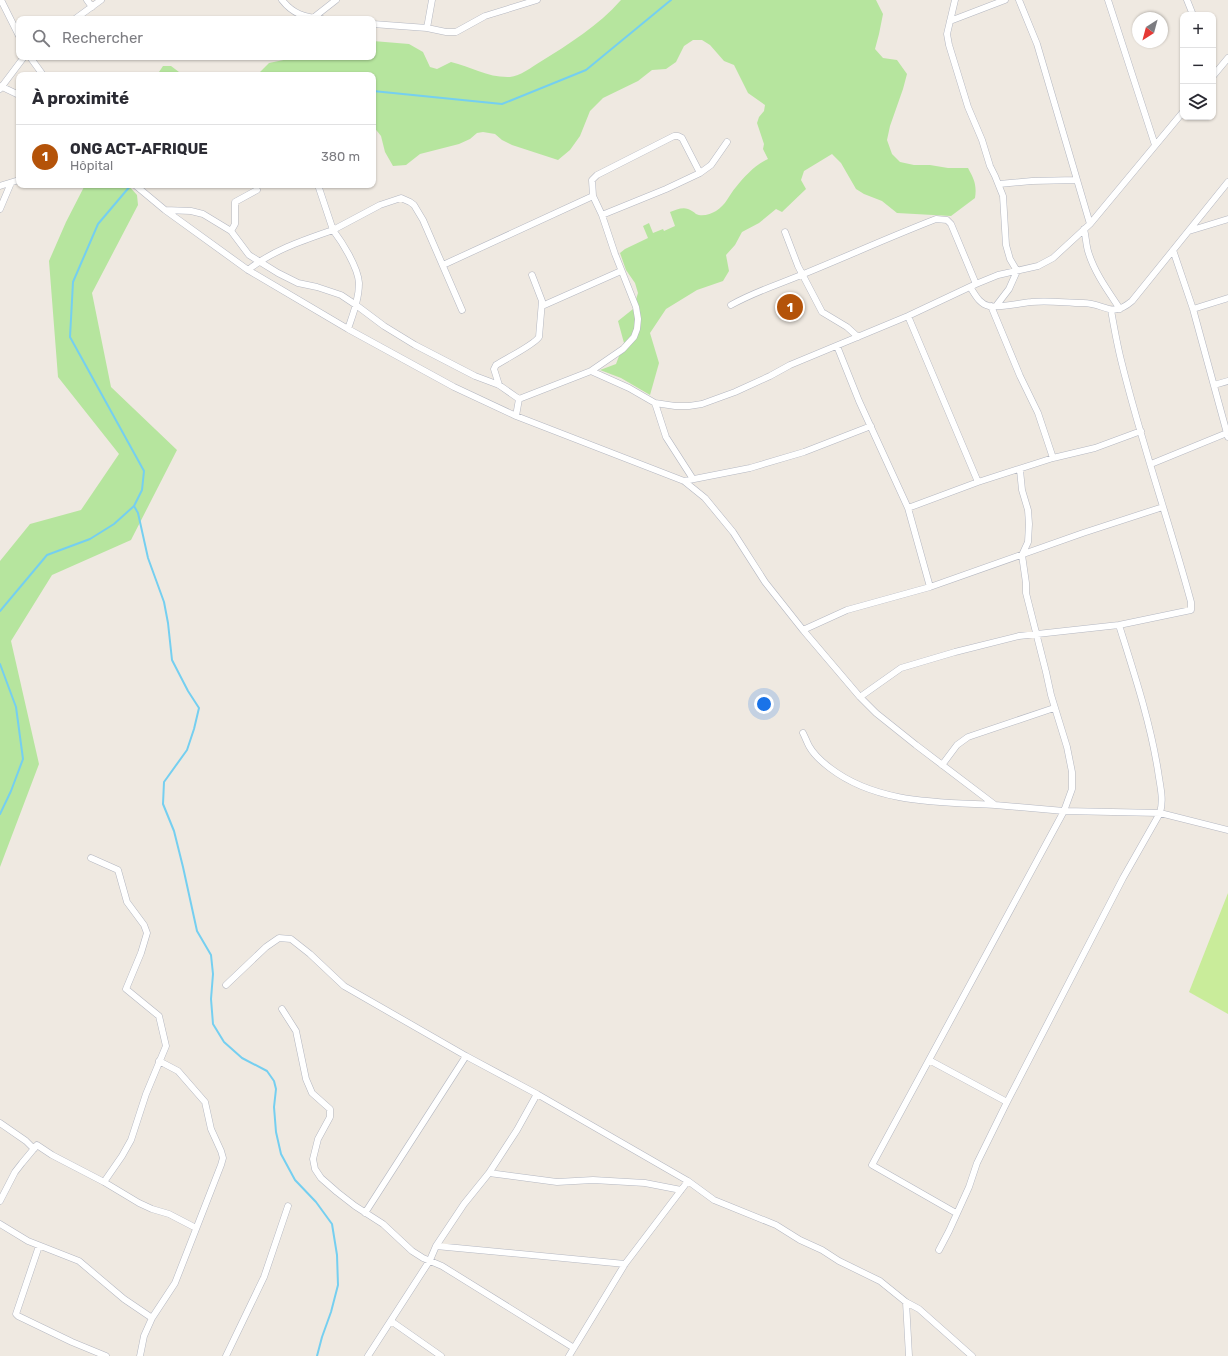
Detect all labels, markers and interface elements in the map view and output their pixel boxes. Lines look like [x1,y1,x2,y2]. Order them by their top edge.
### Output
north arrow [1132,12,1168,48]
map controls [1180,12,1216,120]
button: + [1180,12,1216,48]
search box [16,16,376,60]
icon: search [30,27,52,49]
text: Rechercher [62,29,143,47]
button: − [1180,48,1216,84]
button: layers [1180,84,1216,120]
text: À proximité [32,88,129,108]
text: ONG ACT-AFRIQUE [70,140,208,158]
text: 1 [42,149,48,164]
text: 380 m [321,149,360,164]
text: Hôpital [70,158,113,173]
pin: 1 [777,292,803,322]
your location [754,694,774,714]

